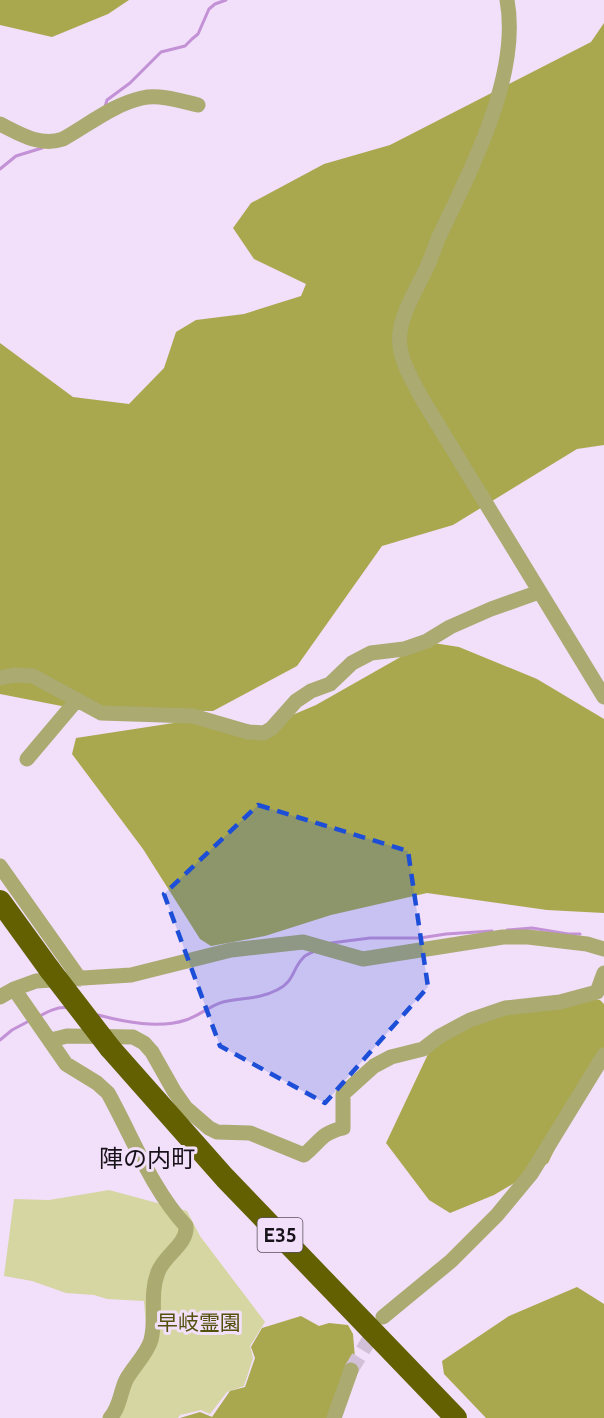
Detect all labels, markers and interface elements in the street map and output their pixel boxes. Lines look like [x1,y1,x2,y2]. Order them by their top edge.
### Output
district label: 陣の内町 [99,1144,195,1173]
road number: E35 [258,1218,302,1252]
park label: 早岐霊園 [157,1310,241,1335]

